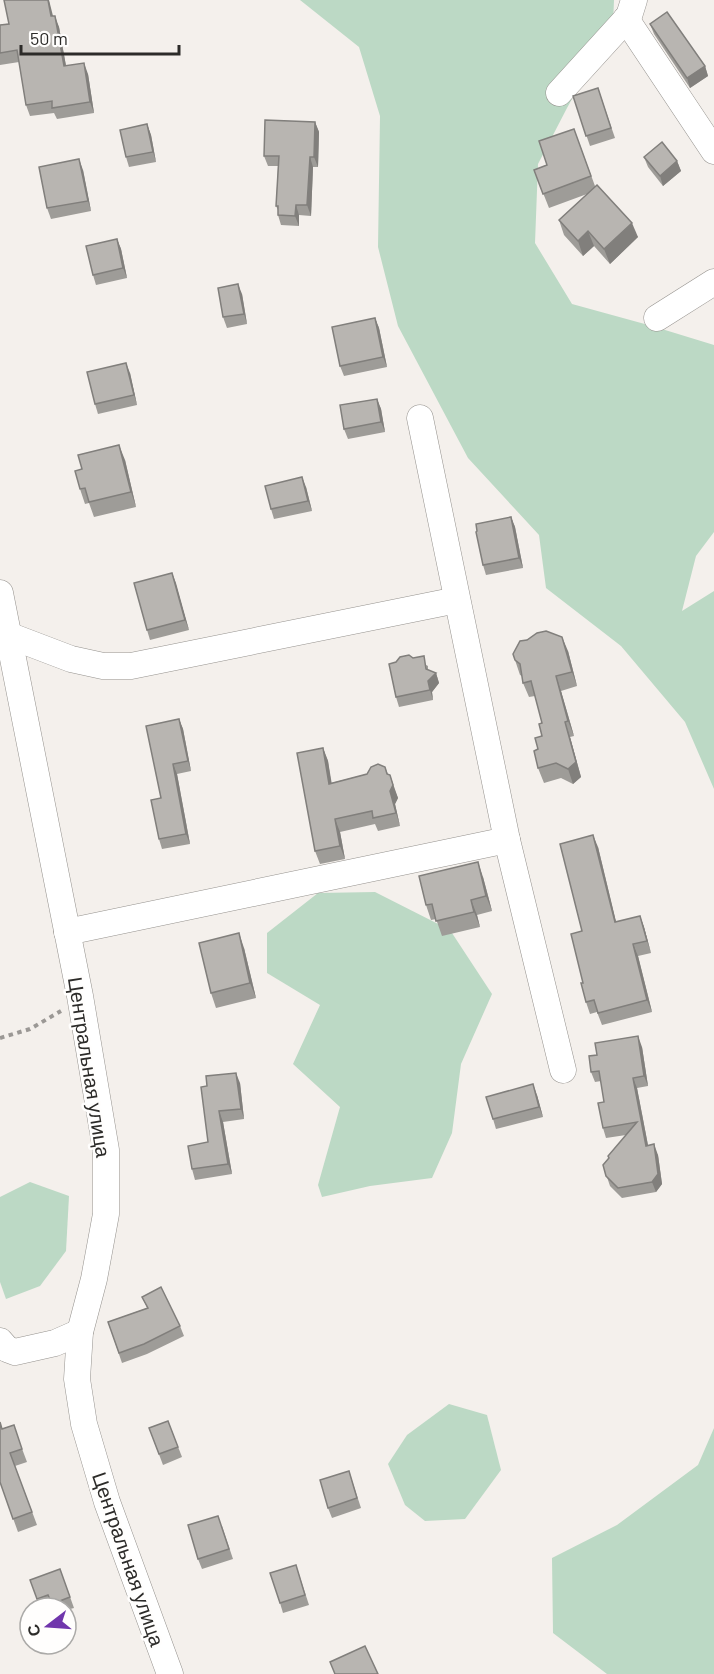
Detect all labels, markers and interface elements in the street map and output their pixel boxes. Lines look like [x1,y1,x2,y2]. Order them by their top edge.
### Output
scale bar [21,18,178,56]
text: 50 m [30,27,68,49]
street label: Центральная улица [64,975,116,1160]
street label: Центральная улица [88,1469,170,1650]
north arrow [18,1596,78,1656]
text: С [22,1622,44,1639]

